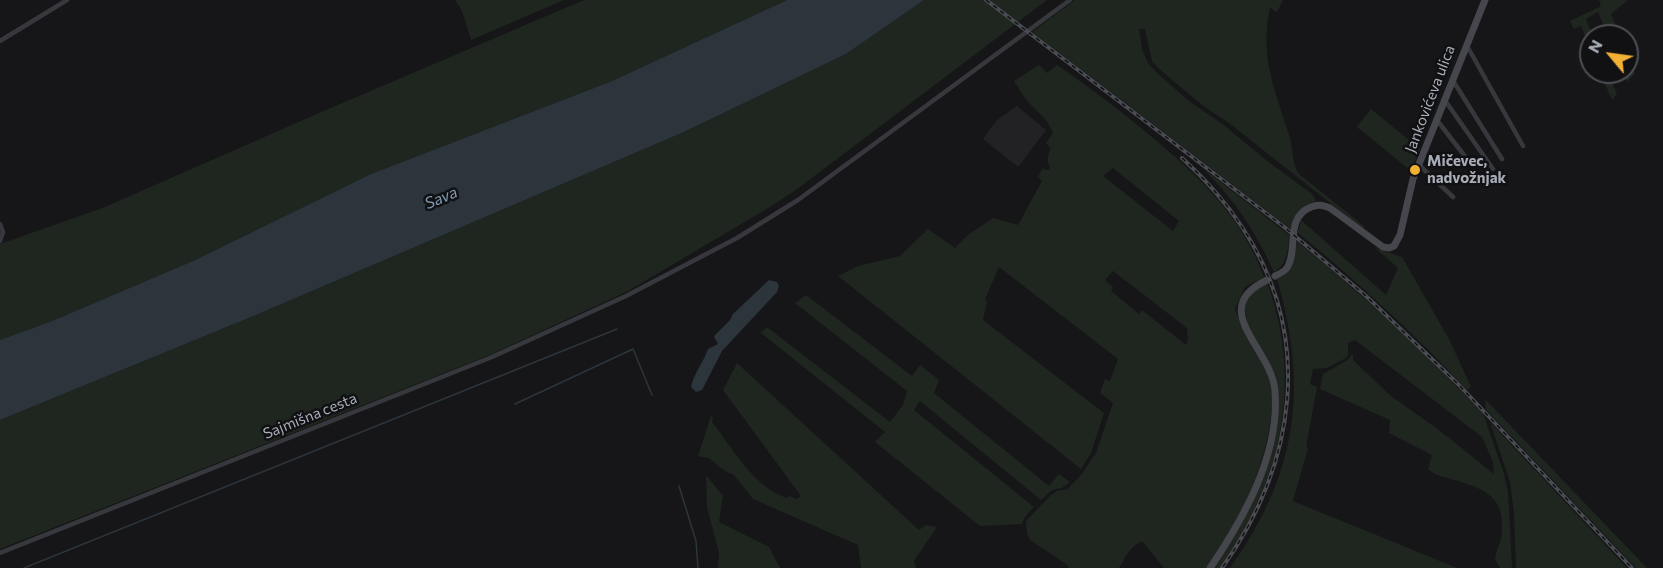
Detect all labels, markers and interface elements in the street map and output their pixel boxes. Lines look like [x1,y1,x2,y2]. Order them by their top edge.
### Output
north arrow [1579,24,1639,84]
text: N [1583,36,1606,56]
street label: Jankovićeva ulica [1401,43,1459,155]
place label: Mičevec, nadvožnjak [1427,152,1506,187]
marker: Mičevec, nadvožnjak [1408,163,1422,177]
water label: Sava [422,183,460,213]
street label: Sajmišna cesta [260,389,360,443]

